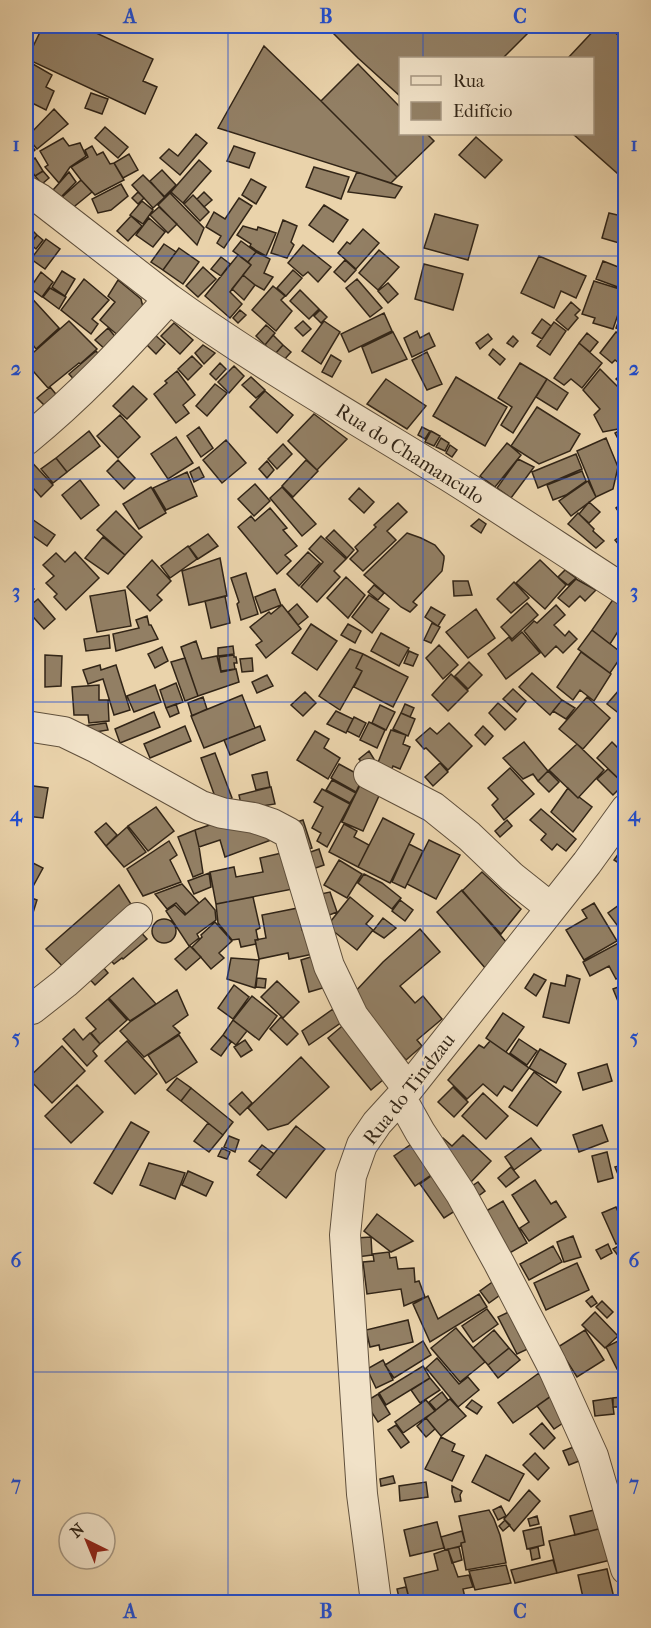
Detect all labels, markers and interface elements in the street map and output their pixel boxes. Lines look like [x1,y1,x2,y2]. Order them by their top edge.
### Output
text: A [122,5,138,28]
text: B [319,5,333,28]
text: C [513,5,527,28]
legend [399,57,594,135]
text: Rua [453,71,485,92]
text: Edifício [453,101,512,122]
text: 1 [12,133,20,156]
text: 1 [630,133,638,156]
text: 2 [11,357,21,380]
text: 2 [629,357,639,380]
street label: Rua do Chamanculo [331,399,489,509]
text: 3 [12,580,20,603]
text: 3 [630,580,638,603]
text: 4 [9,803,23,827]
text: 4 [627,803,641,827]
text: 5 [12,1026,21,1049]
text: 5 [630,1026,639,1049]
street label: Rua do Tindzau [358,1028,460,1149]
text: 6 [11,1249,23,1272]
text: 6 [629,1249,641,1272]
text: 7 [10,1472,21,1495]
text: 7 [628,1472,639,1495]
north arrow [57,1511,117,1571]
text: N [66,1519,89,1541]
text: A [122,1600,138,1623]
text: B [319,1600,333,1623]
text: C [513,1600,527,1623]

